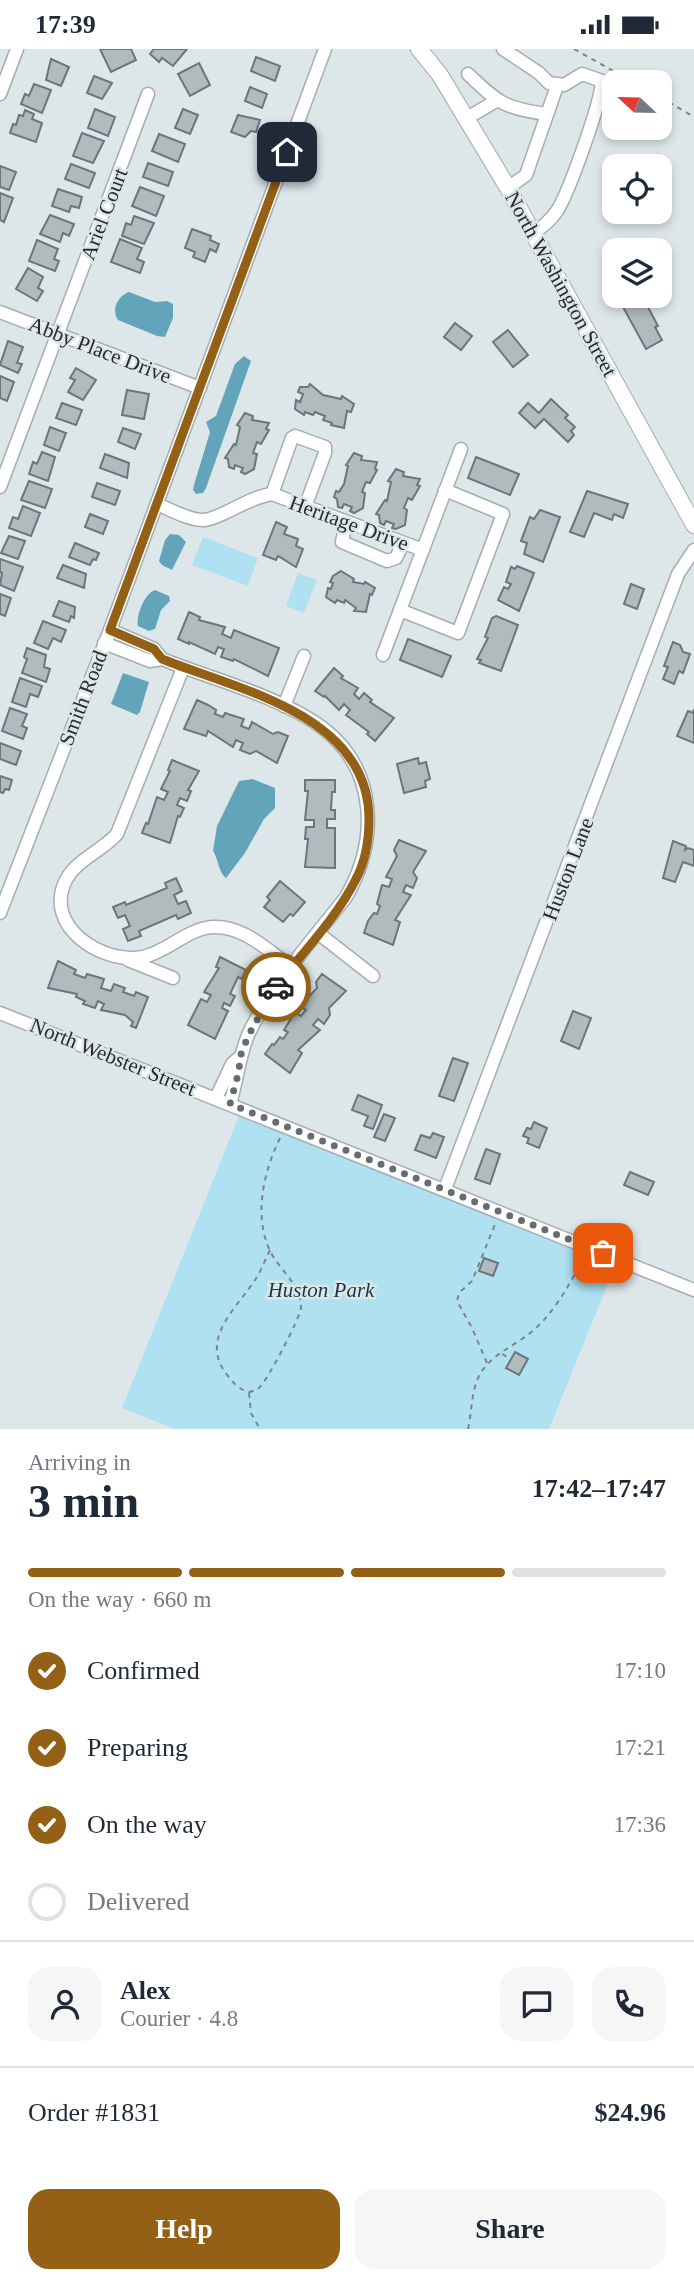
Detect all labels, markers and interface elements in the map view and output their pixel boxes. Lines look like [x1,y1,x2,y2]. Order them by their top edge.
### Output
text: 17:39 [35,10,96,39]
north arrow [602,70,672,140]
map controls [602,70,672,308]
pin [257,122,317,182]
icon: home [268,133,306,171]
button: locate [602,154,672,224]
street label: Ariel Court [76,165,133,263]
street label: North Washington Street [500,187,622,381]
button: layers [602,238,672,308]
street label: Abby Place Drive [25,312,175,388]
street label: Heritage Drive [286,490,412,556]
street label: Smith Road [54,647,112,749]
street label: Huston Lane [537,814,599,924]
courier [241,952,311,1022]
icon: car [257,968,295,1006]
street label: North Webster Street [27,1013,199,1101]
pin [573,1223,633,1283]
icon: bag [584,1234,622,1272]
park label: Huston Park [267,1278,375,1302]
text: Arriving in [28,1450,131,1475]
text: 17:42–17:47 [532,1474,666,1503]
text: 3 min [28,1476,139,1527]
text: On the way · 660 m [28,1587,211,1612]
icon: check [28,1652,66,1690]
text: Confirmed [87,1656,200,1685]
text: 17:10 [614,1658,666,1683]
icon: check [28,1729,66,1767]
text: Preparing [87,1733,188,1762]
text: 17:21 [614,1735,666,1760]
icon: check [28,1806,66,1844]
text: On the way [87,1810,207,1839]
text: 17:36 [614,1812,666,1837]
text: Delivered [87,1887,190,1916]
button: person [28,1967,102,2041]
button: chat [500,1967,574,2041]
button: phone [592,1967,666,2041]
text: Alex [120,1976,171,2005]
text: Courier · 4.8 [120,2006,238,2031]
text: Order #1831 [28,2098,160,2127]
text: $24.96 [595,2098,666,2127]
button: Help [28,2189,340,2269]
button: Share [354,2189,666,2269]

